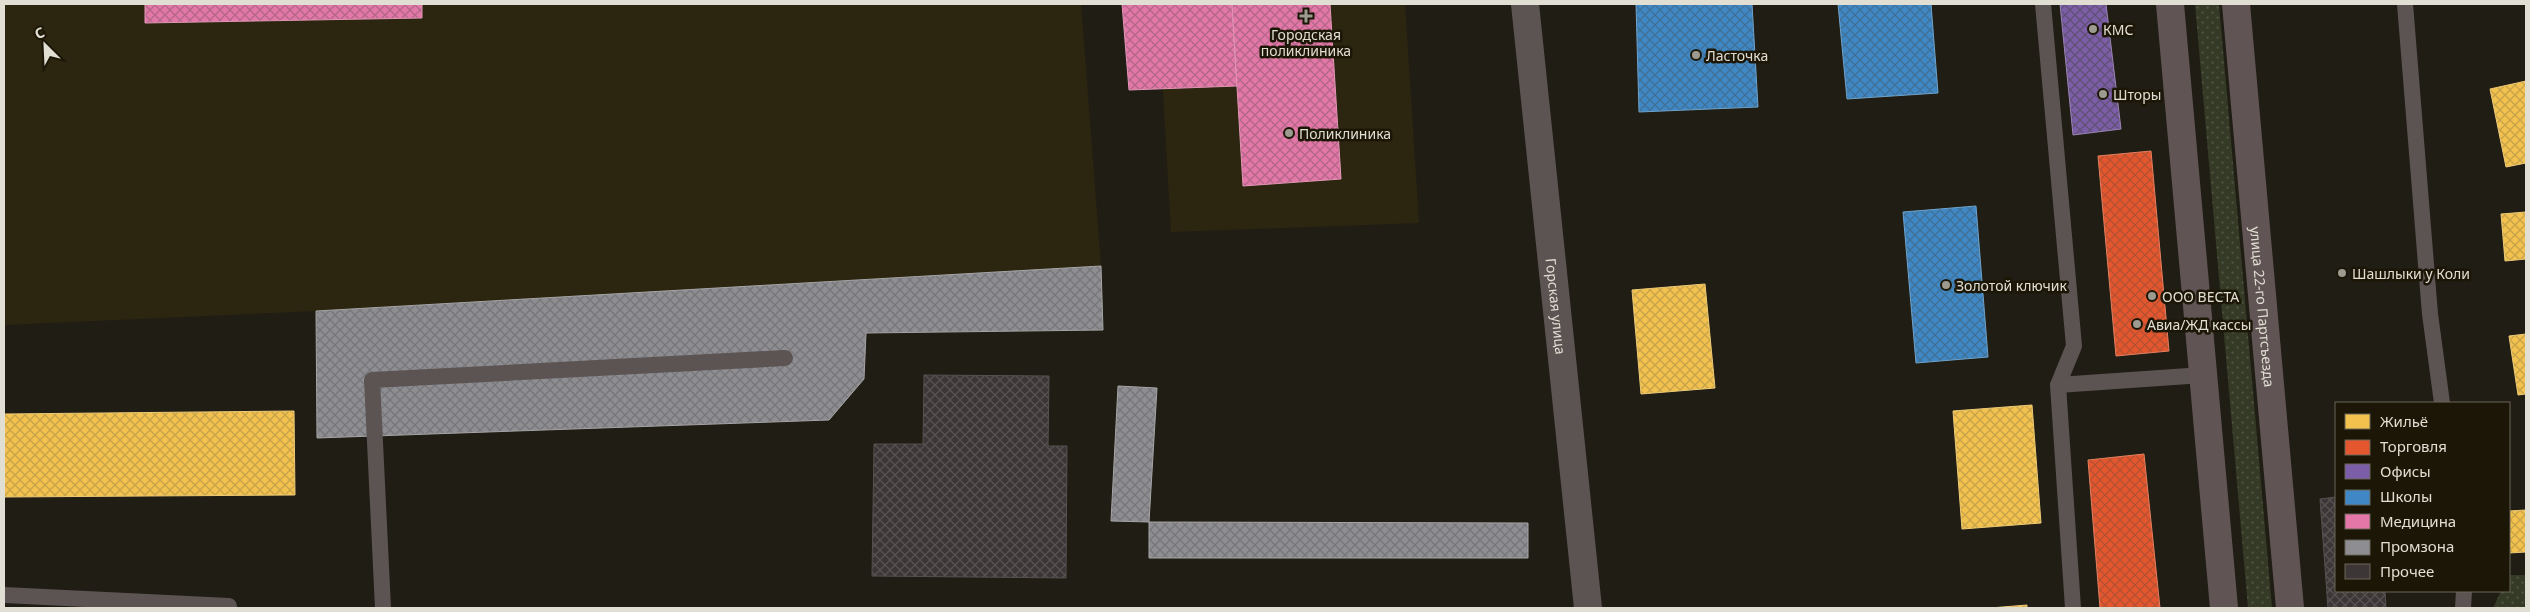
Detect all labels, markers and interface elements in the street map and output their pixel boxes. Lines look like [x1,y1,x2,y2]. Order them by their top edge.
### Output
marker: Городская поликлиника [1299,9,1313,23]
north arrow [20,20,70,70]
place label: КМС [2103,20,2133,39]
text: С [32,22,47,43]
marker: КМС [2087,23,2099,35]
place label: Городская поликлиника [1261,25,1351,60]
place label: Ласточка [1706,46,1768,65]
marker: Ласточка [1690,49,1702,61]
place label: Шторы [2113,85,2161,104]
marker: Шторы [2097,88,2109,100]
place label: Поликлиника [1299,124,1391,143]
marker: Поликлиника [1283,127,1295,139]
street label: улица 22-го Партсъезда [2246,226,2280,388]
street label: Горская улица [1542,257,1571,355]
place label: Шашлыки у Коли [2352,264,2470,283]
marker: Шашлыки у Коли [2336,267,2348,279]
place label: Золотой ключик [1956,276,2067,295]
marker: Золотой ключик [1940,279,1952,291]
place label: ООО ВЕСТА [2162,287,2239,306]
marker: ООО ВЕСТА [2146,290,2158,302]
place label: Авиа/ЖД кассы [2147,315,2251,334]
marker: Авиа/ЖД кассы [2131,318,2143,330]
legend [2335,402,2510,592]
text: Жильё [2380,411,2428,431]
text: Торговля [2380,436,2447,456]
text: Офисы [2380,461,2431,481]
text: Школы [2380,486,2432,506]
text: Медицина [2380,511,2456,531]
text: Промзона [2380,536,2454,556]
text: Прочее [2380,561,2434,581]

